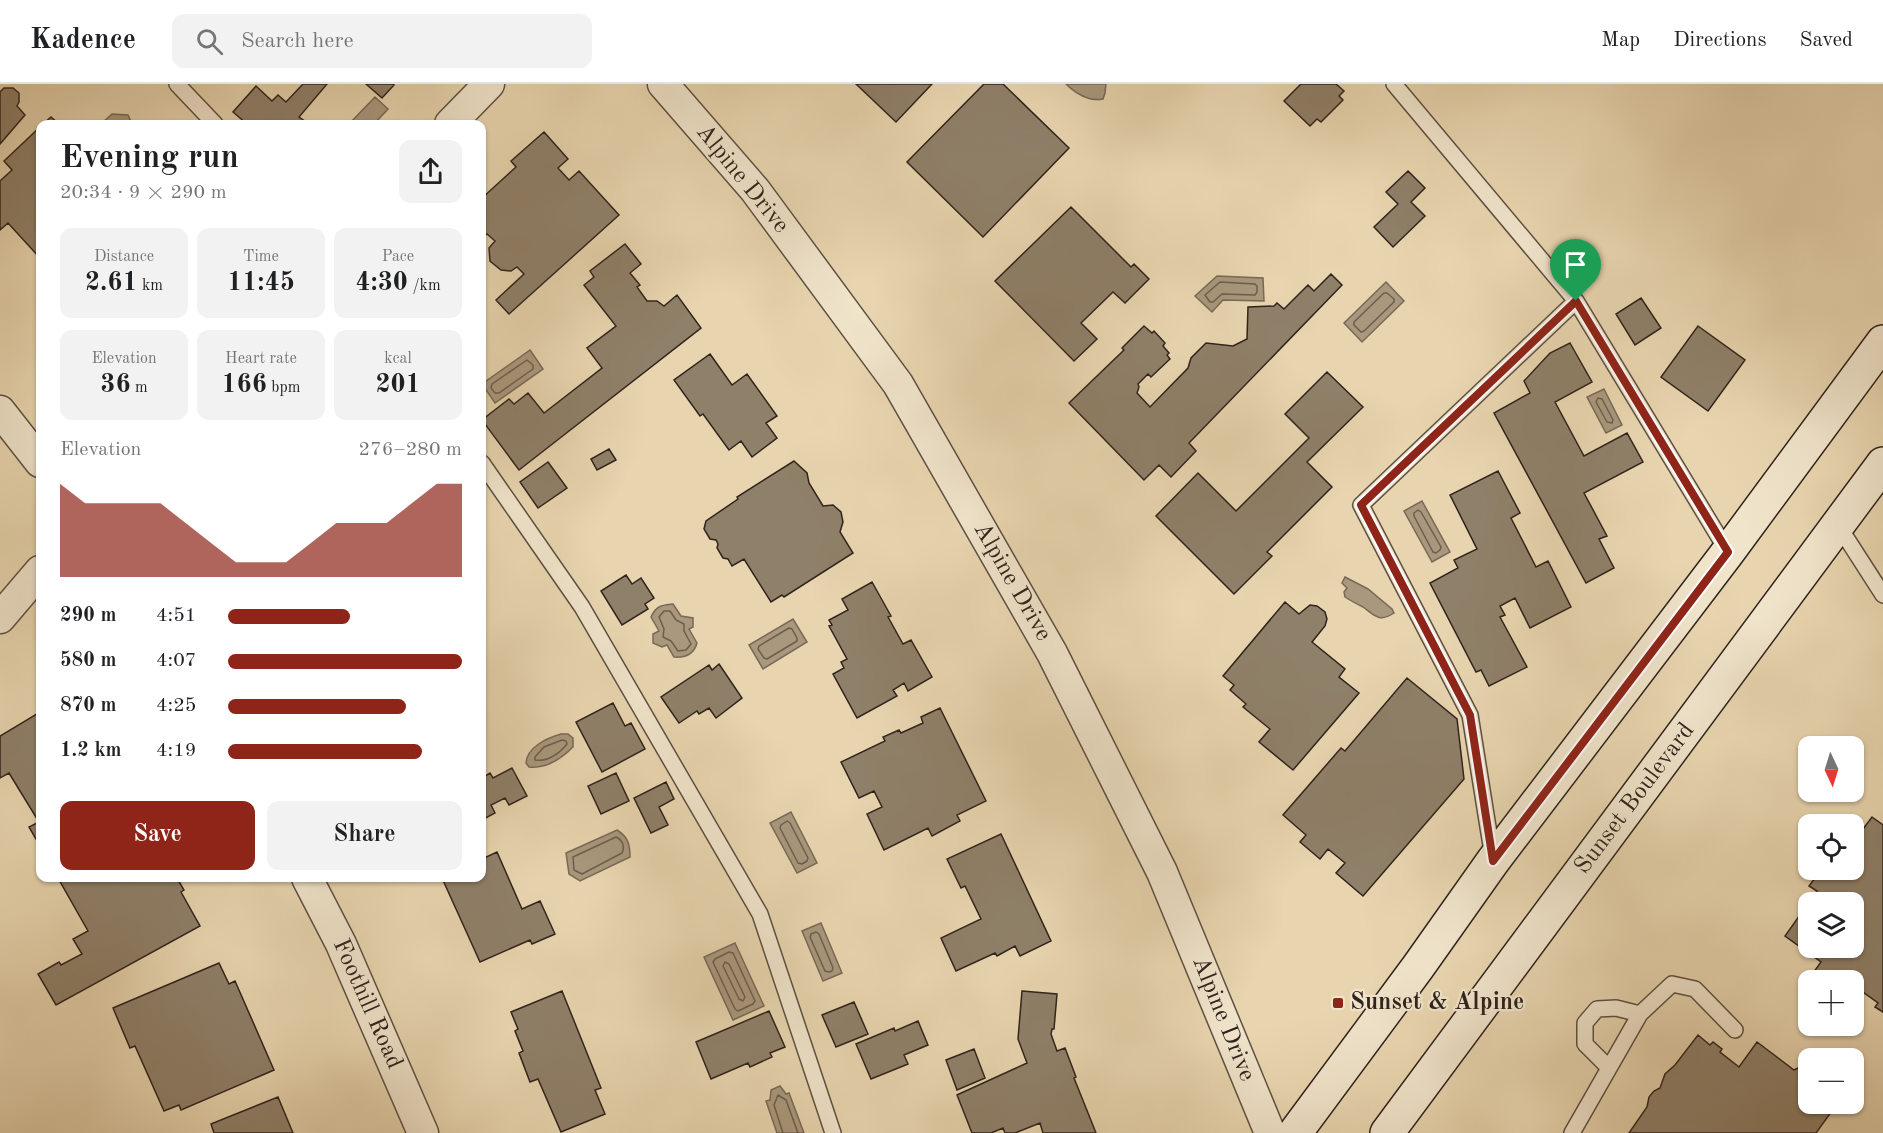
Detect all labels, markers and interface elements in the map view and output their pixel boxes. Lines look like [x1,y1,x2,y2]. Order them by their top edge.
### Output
search box [172,14,592,68]
icon: search [193,25,226,58]
text: Kadence [30,27,136,55]
text: Search here [241,30,354,52]
text: Map [1601,30,1640,51]
text: Directions [1673,30,1767,51]
text: Saved [1800,30,1853,51]
street label: Alpine Drive [691,120,793,238]
button: share [399,140,462,203]
text: Evening run [60,142,239,175]
text: 20:34 · 9 × 290 m [60,183,227,203]
pin [1550,239,1601,301]
icon: arrive [1559,248,1592,281]
text: Distance [94,249,154,265]
text: Time [243,249,279,265]
text: Pace [382,249,414,265]
text: 2.61 [85,270,138,296]
text: 11:45 [227,270,295,296]
text: 4:30 [355,270,408,296]
text: km [138,278,163,294]
text: /km [408,278,441,294]
text: Elevation [91,351,157,367]
text: Heart rate [225,351,297,367]
text: kcal [384,351,412,367]
text: 36 [100,372,130,398]
text: 166 [222,372,267,398]
text: 201 [375,372,421,398]
text: m [130,380,148,396]
text: bpm [267,380,300,396]
text: Elevation [60,440,141,460]
text: 276–280 m [359,440,462,460]
street label: Alpine Drive [969,519,1055,645]
text: 290 m [60,606,116,626]
text: 4:51 [156,606,196,626]
text: 580 m [60,651,116,671]
text: 4:07 [156,651,196,671]
text: 870 m [60,696,116,716]
text: 4:25 [156,696,196,716]
street label: Sunset Boulevard [1571,719,1699,879]
north arrow [1798,736,1864,802]
map controls [1798,736,1864,1114]
text: 1.2 km [60,741,122,761]
text: 4:19 [156,741,196,761]
button: Save [60,801,255,870]
button: Share [267,801,462,870]
button: locate [1798,814,1864,880]
button: layers [1798,892,1864,958]
street label: Foothill Road [328,935,406,1073]
street label: Alpine Drive [1187,953,1259,1085]
button: + [1798,970,1864,1036]
place label: Sunset & Alpine [1350,991,1524,1015]
marker: Sunset & Alpine [1331,996,1345,1010]
button: − [1798,1048,1864,1114]

